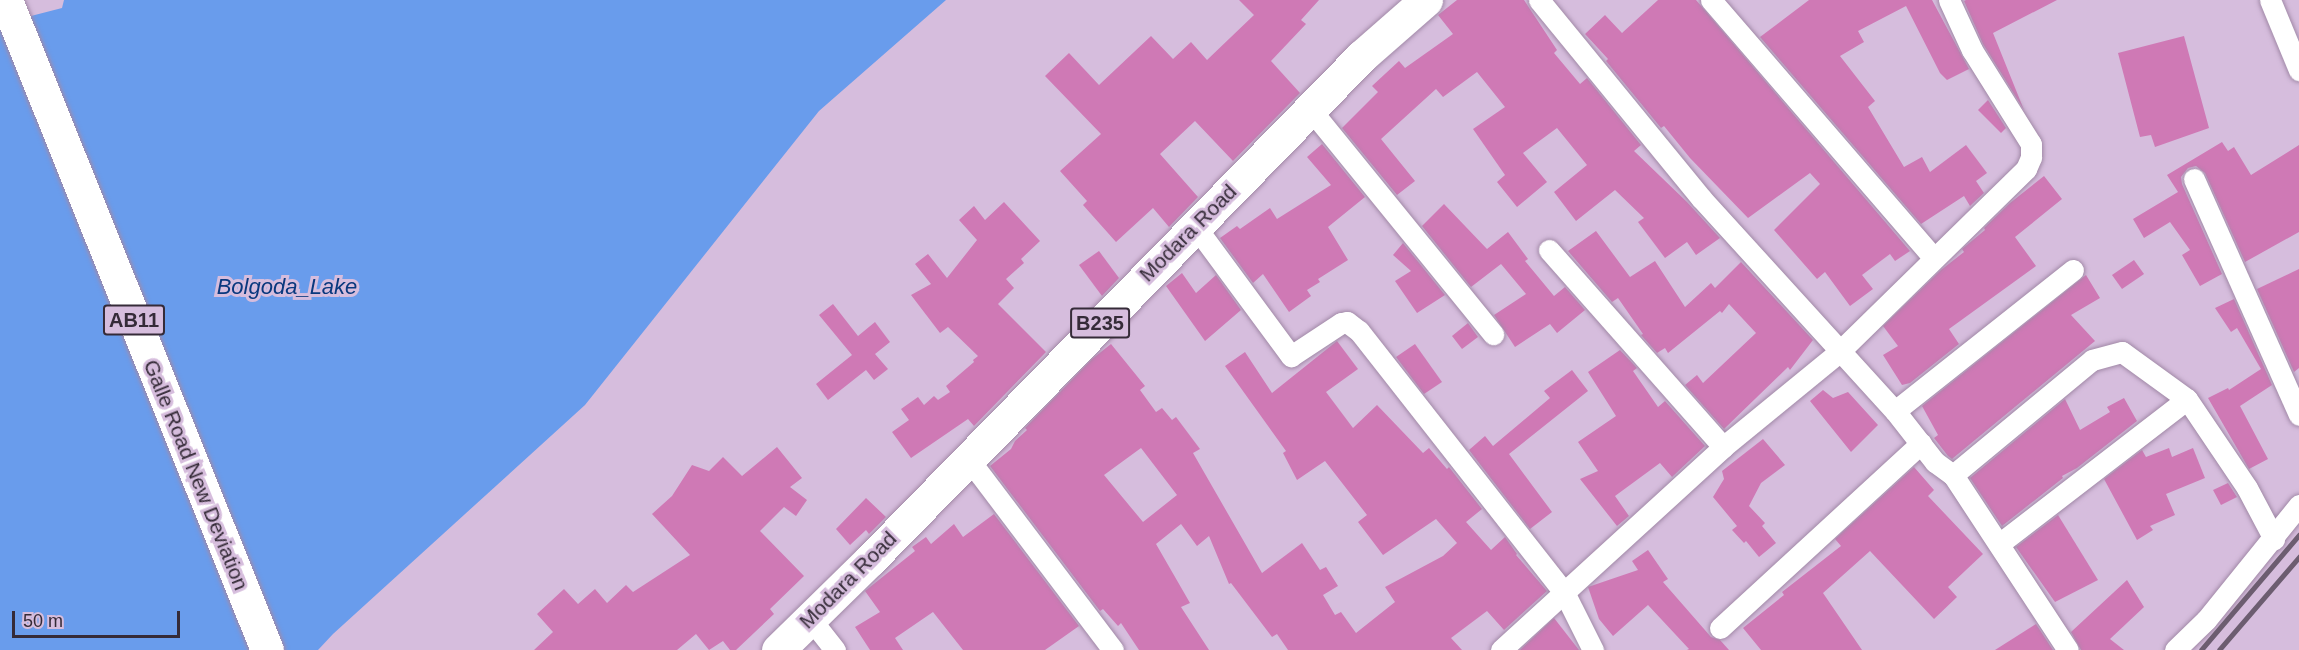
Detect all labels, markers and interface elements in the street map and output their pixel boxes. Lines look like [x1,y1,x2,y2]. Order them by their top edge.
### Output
street label: Modara Road [1134,179,1242,287]
water label: Bolgoda_Lake [217,274,357,300]
road number: AB11 [102,303,166,337]
road number: B235 [1070,306,1130,340]
street label: Galle Road New Deviation [138,356,254,594]
street label: Modara Road [794,526,902,634]
scale bar [15,599,183,637]
text: 50 m [23,611,63,631]

